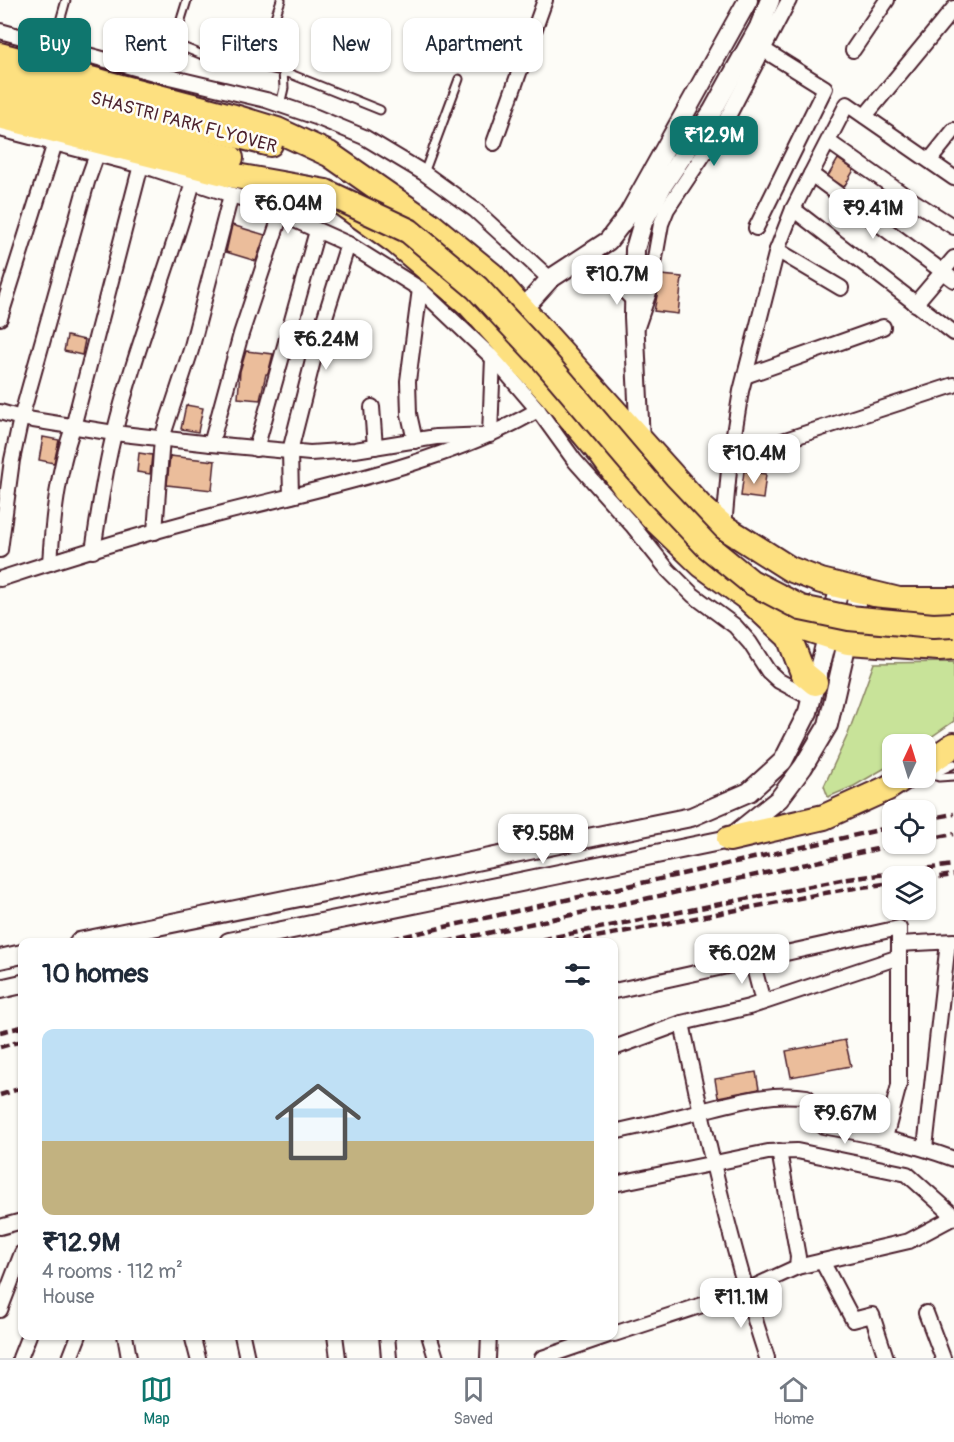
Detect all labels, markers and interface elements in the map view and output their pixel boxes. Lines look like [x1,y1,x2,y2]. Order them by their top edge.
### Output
chip: Buy [18,18,91,72]
chip: Rent [103,18,188,72]
chip: Filters [200,18,299,72]
chip: New [311,18,391,72]
chip: Apartment [403,18,543,72]
street label: SHASTRI PARK FLYOVER [88,87,279,158]
pin: ₹12.9M [665,116,763,167]
text: ₹12.9M [684,123,744,148]
pin: ₹6.04M [239,184,337,235]
pin: ₹9.41M [824,189,922,240]
text: ₹6.04M [254,191,322,216]
text: ₹9.41M [843,196,903,221]
pin: ₹10.7M [568,255,666,306]
text: ₹10.7M [586,262,648,287]
pin: ₹6.24M [277,320,375,371]
text: ₹6.24M [293,327,359,352]
pin: ₹10.4M [705,434,803,485]
text: ₹10.4M [722,441,786,466]
north arrow [882,734,936,788]
map controls [882,734,936,920]
button: locate [882,800,936,854]
pin: ₹9.58M [494,814,592,865]
text: ₹9.58M [512,821,574,846]
button: layers [882,866,936,920]
pin: ₹6.02M [693,934,791,985]
text: ₹6.02M [708,941,776,966]
text: 10 homes [42,958,148,990]
icon: filters [561,958,594,991]
icon: home [264,1068,372,1176]
pin: ₹9.67M [796,1094,894,1145]
text: ₹9.67M [813,1101,877,1126]
text: ₹12.9M [42,1227,120,1259]
text: 4 rooms · 112 m² [42,1259,183,1284]
pin: ₹11.1M [692,1278,790,1329]
text: House [42,1284,94,1309]
text: ₹11.1M [714,1285,768,1310]
tab: Map [140,1373,173,1429]
tab: Saved [453,1373,493,1429]
tab: Home [773,1373,814,1429]

